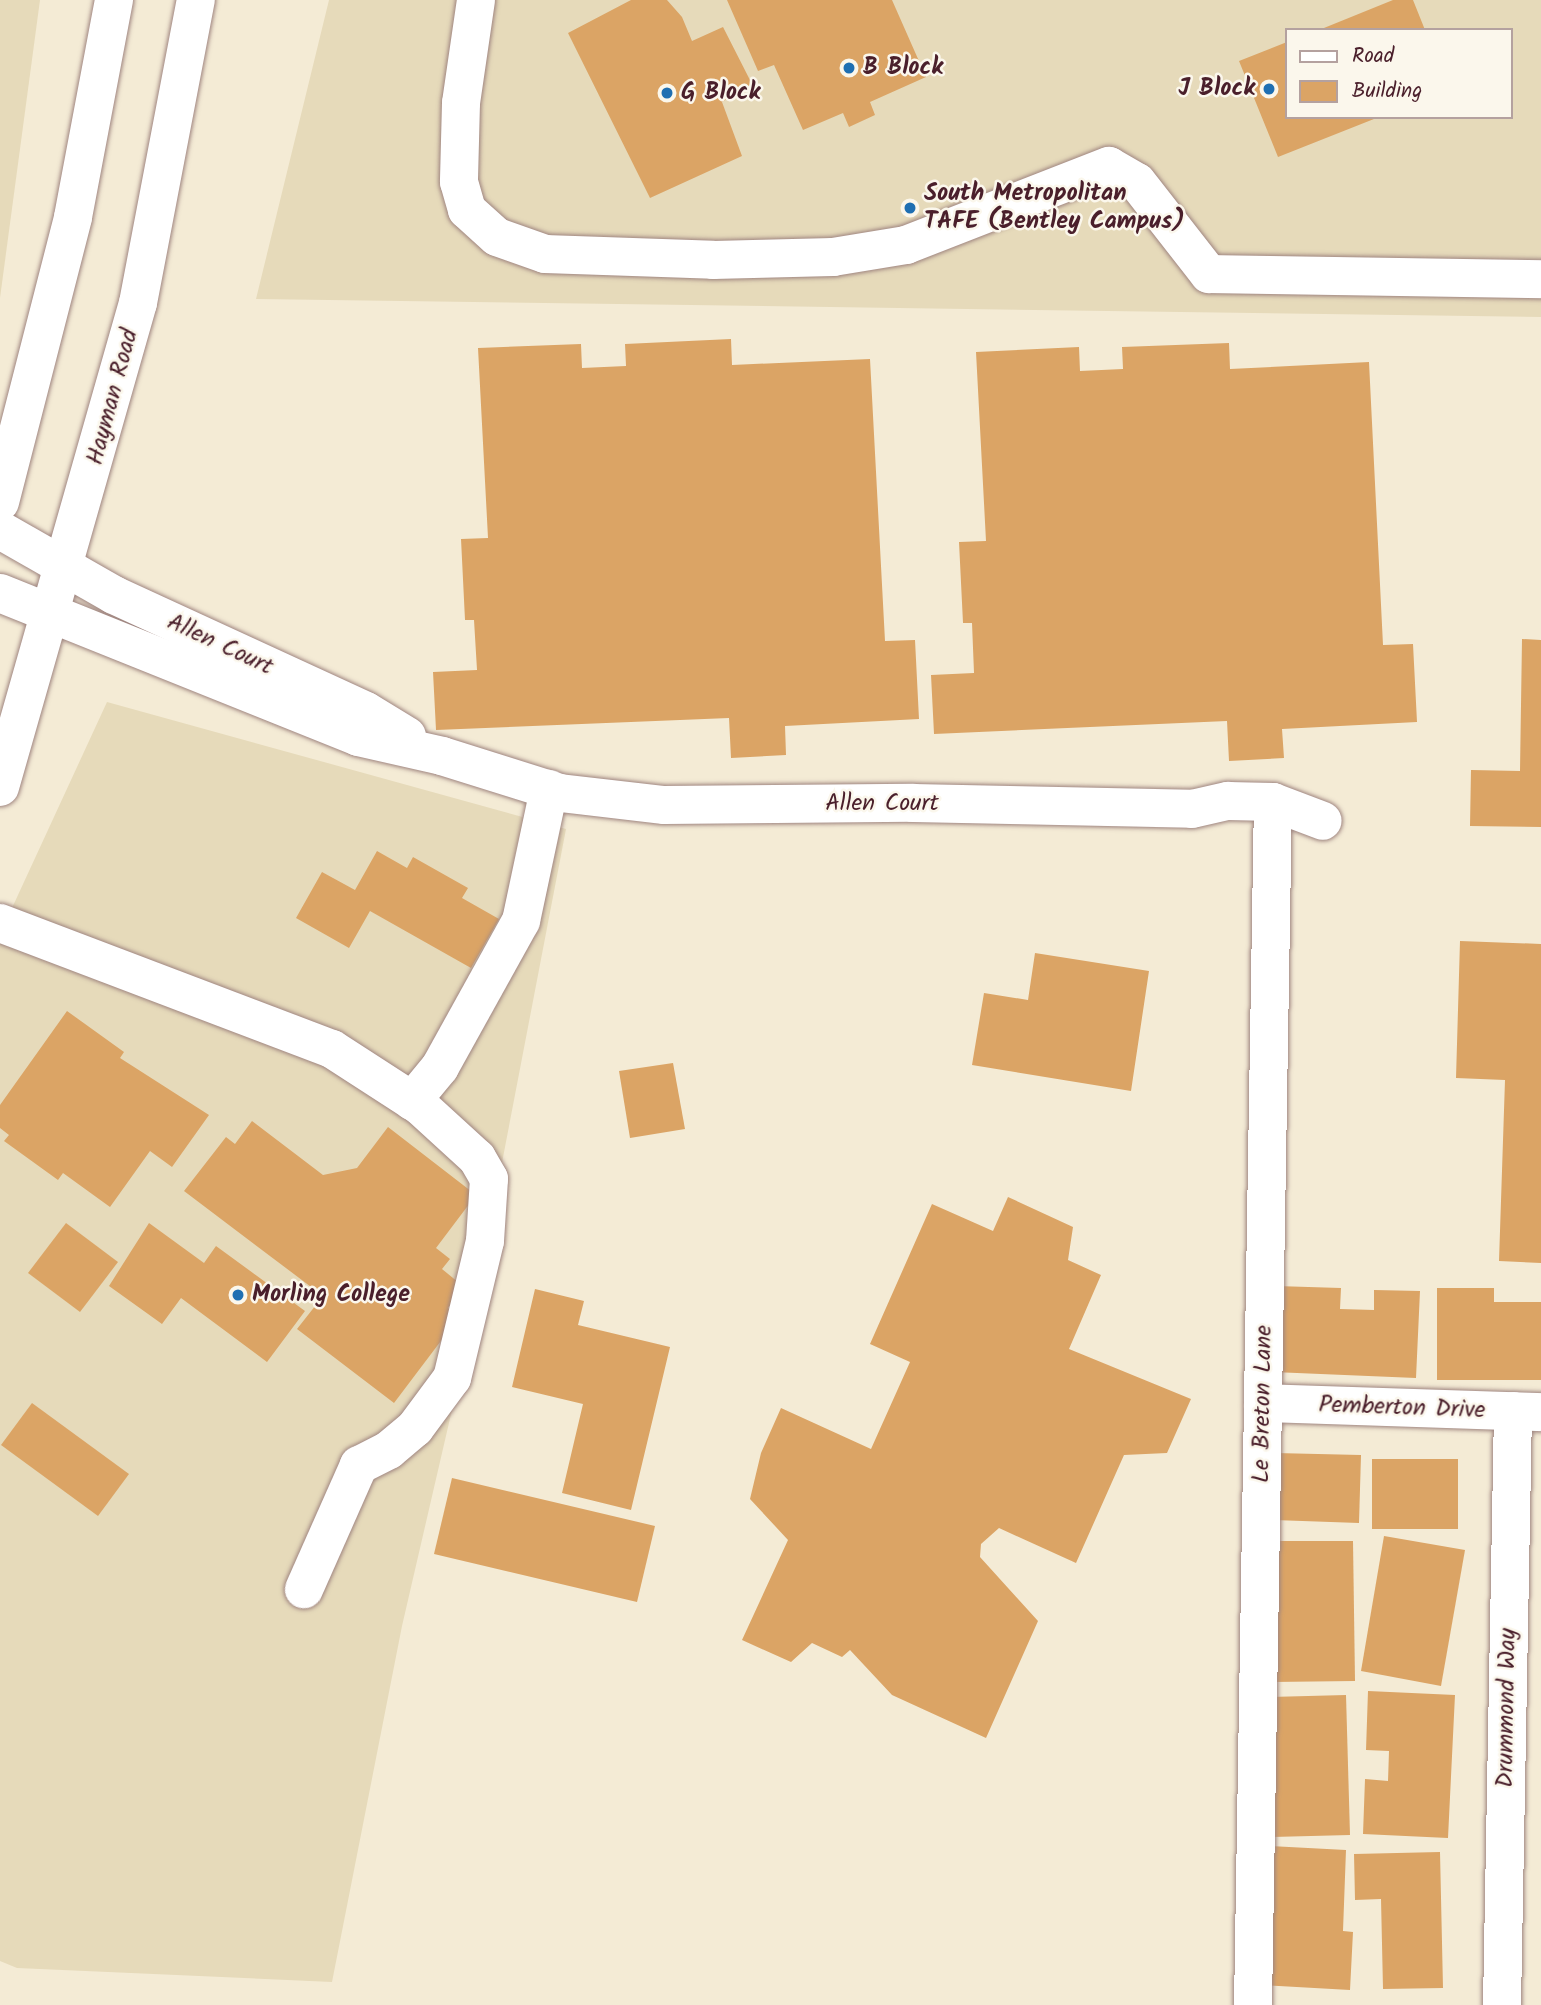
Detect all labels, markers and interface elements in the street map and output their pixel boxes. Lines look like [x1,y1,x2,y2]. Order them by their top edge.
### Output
legend [1286,28,1513,119]
text: Road [1352,40,1394,73]
place label: B Block [863,54,943,82]
marker: B Block [841,60,857,76]
place label: J Block [1178,75,1255,103]
text: Building [1352,75,1422,108]
place label: G Block [681,79,760,107]
marker: J Block [1261,81,1277,97]
marker: G Block [659,85,675,101]
place label: South Metropolitan TAFE (Bentley Campus) [924,180,1185,236]
marker: South Metropolitan TAFE (Bentley Campus) [902,200,918,216]
street label: Hayman Road [81,326,145,468]
street label: Allen Court [162,608,278,682]
street label: Allen Court [825,790,939,818]
place label: Morling College [252,1281,410,1309]
marker: Morling College [230,1287,246,1303]
street label: Le Breton Lane [1247,1325,1279,1483]
street label: Pemberton Drive [1318,1391,1486,1425]
street label: Drummond Way [1491,1628,1523,1788]

